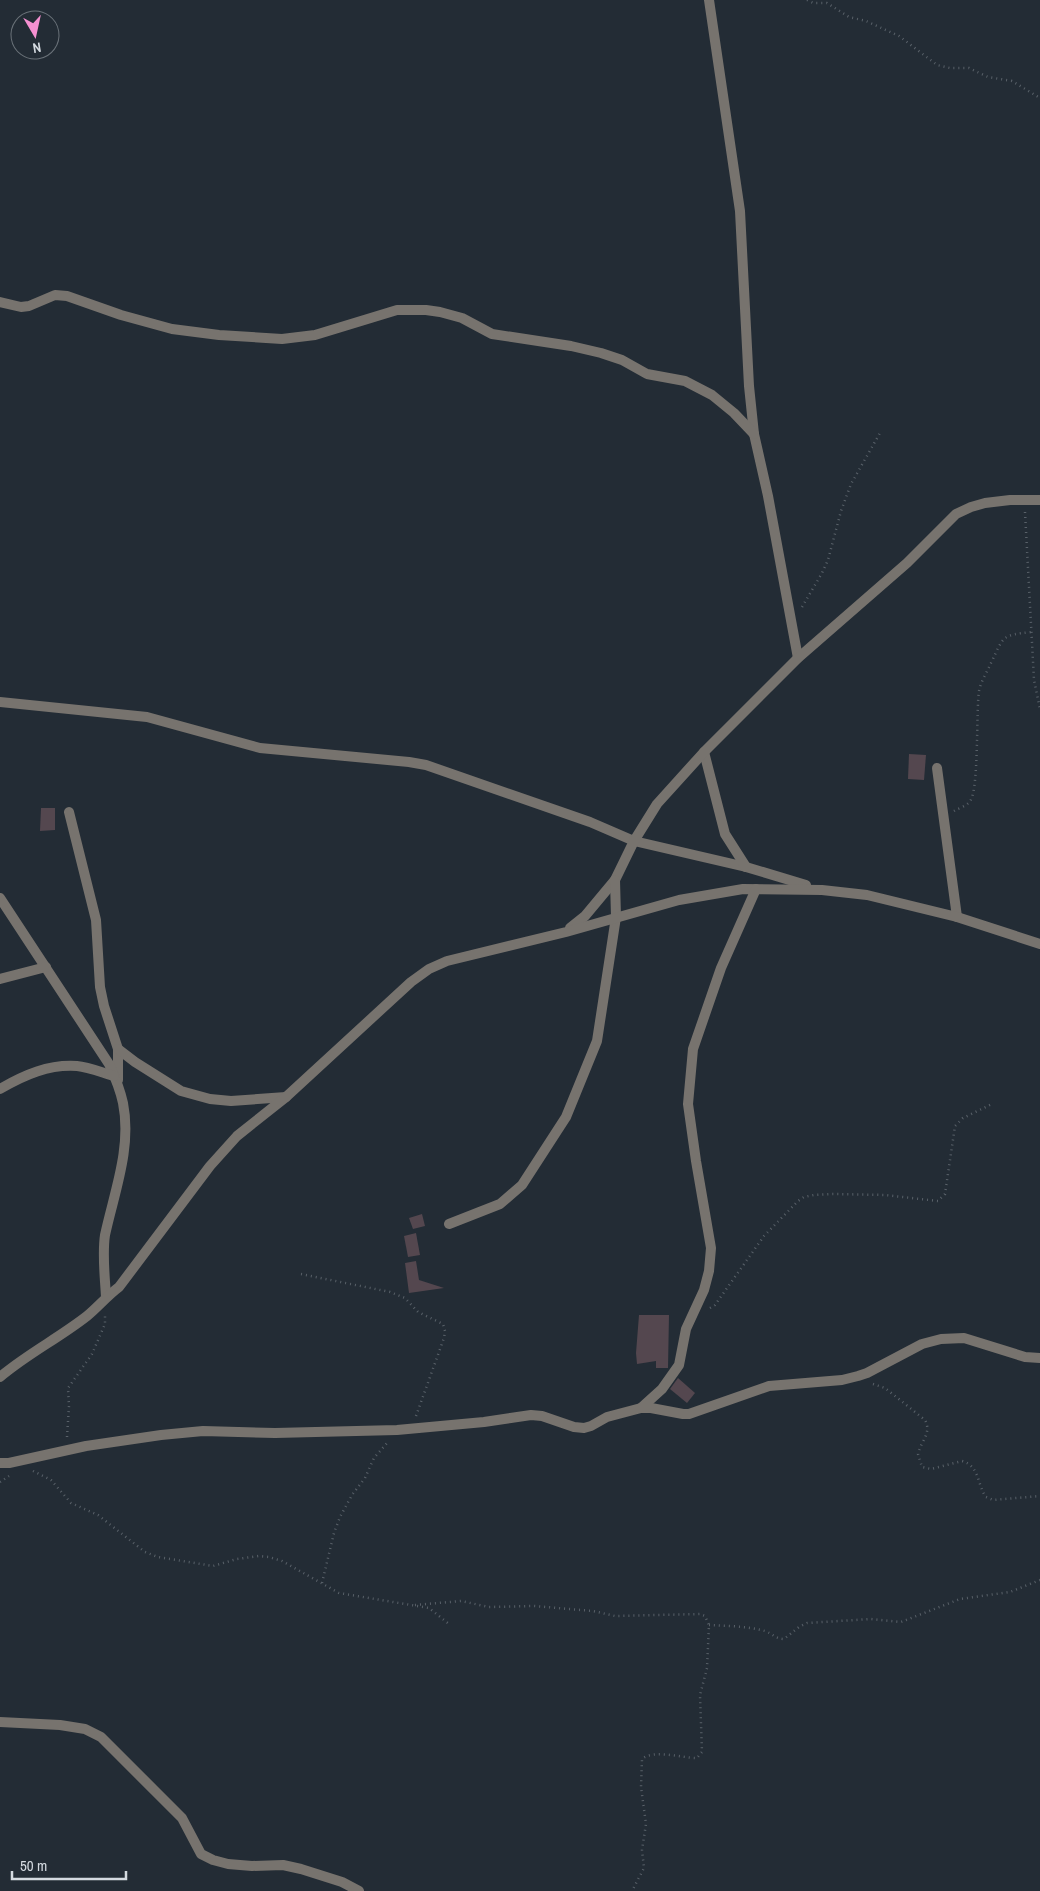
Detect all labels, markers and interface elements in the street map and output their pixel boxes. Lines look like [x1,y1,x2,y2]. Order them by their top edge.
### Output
north arrow [10,10,60,60]
text: N [32,38,43,57]
scale bar [12,1848,126,1880]
text: 50 m [20,1855,47,1876]

